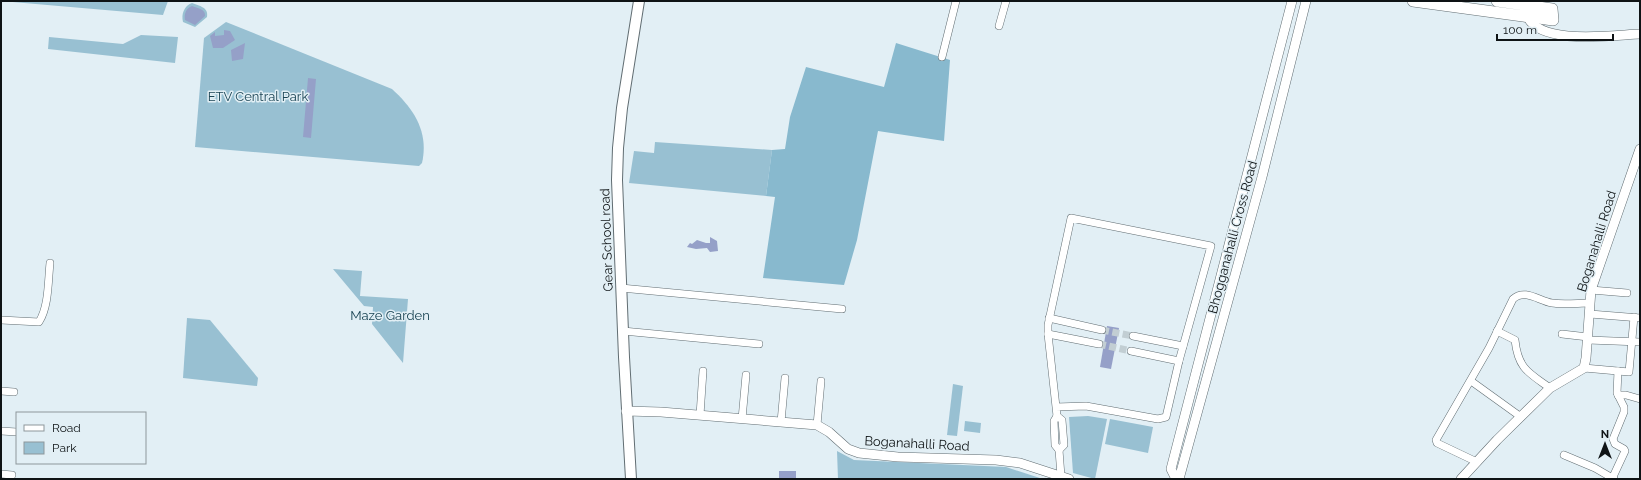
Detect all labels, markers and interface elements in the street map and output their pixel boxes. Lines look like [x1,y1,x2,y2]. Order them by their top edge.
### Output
scale bar [1497,16,1613,42]
text: 100 m [1503,23,1537,37]
park label: ETV Central Park [208,89,308,104]
street label: Bhogganahalli Cross Road [1205,159,1260,315]
street label: Gear School road [597,188,616,292]
street label: Boganahalli Road [1574,189,1619,294]
park label: Maze Garden [350,308,430,323]
legend [16,412,146,464]
text: Road [52,421,81,435]
north arrow [1585,424,1625,464]
text: N [1601,428,1609,441]
street label: Boganahalli Road [864,433,970,454]
text: Park [52,441,77,455]

